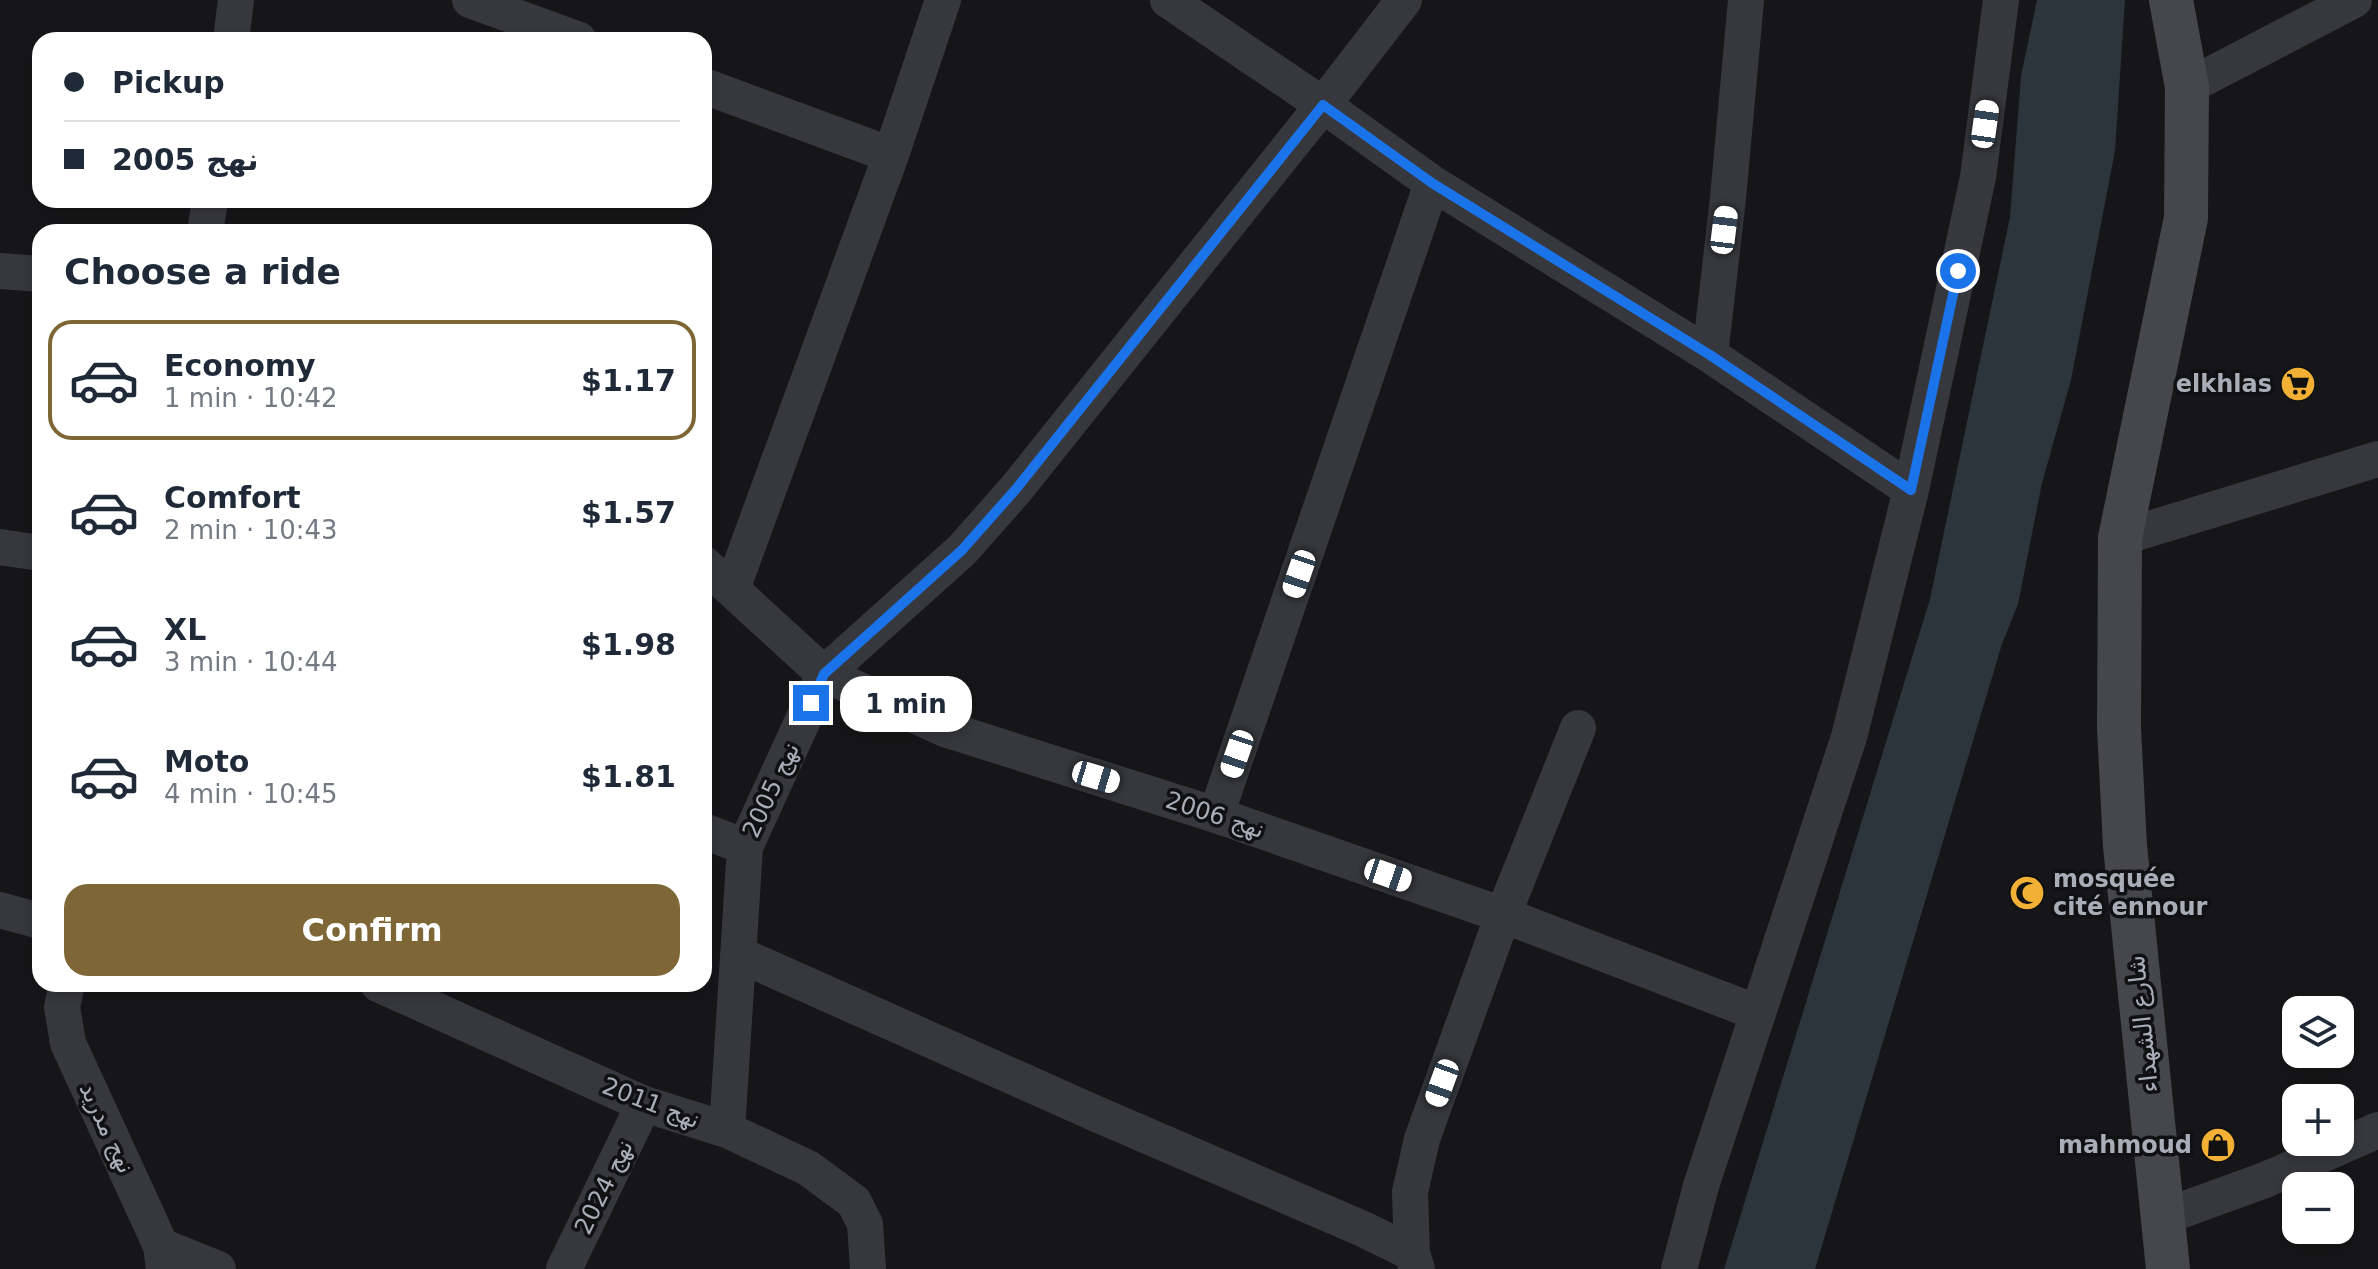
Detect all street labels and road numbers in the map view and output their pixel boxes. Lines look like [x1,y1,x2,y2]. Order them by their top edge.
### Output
street label: نهج 2005 [737,738,805,842]
street label: نهج 2006 [1162,786,1268,844]
street label: شارع الشهداء [2122,954,2164,1094]
street label: نهج 2011 [598,1072,704,1134]
street label: نهج مدريد [74,1078,140,1178]
street label: نهج 2024 [569,1135,639,1239]

